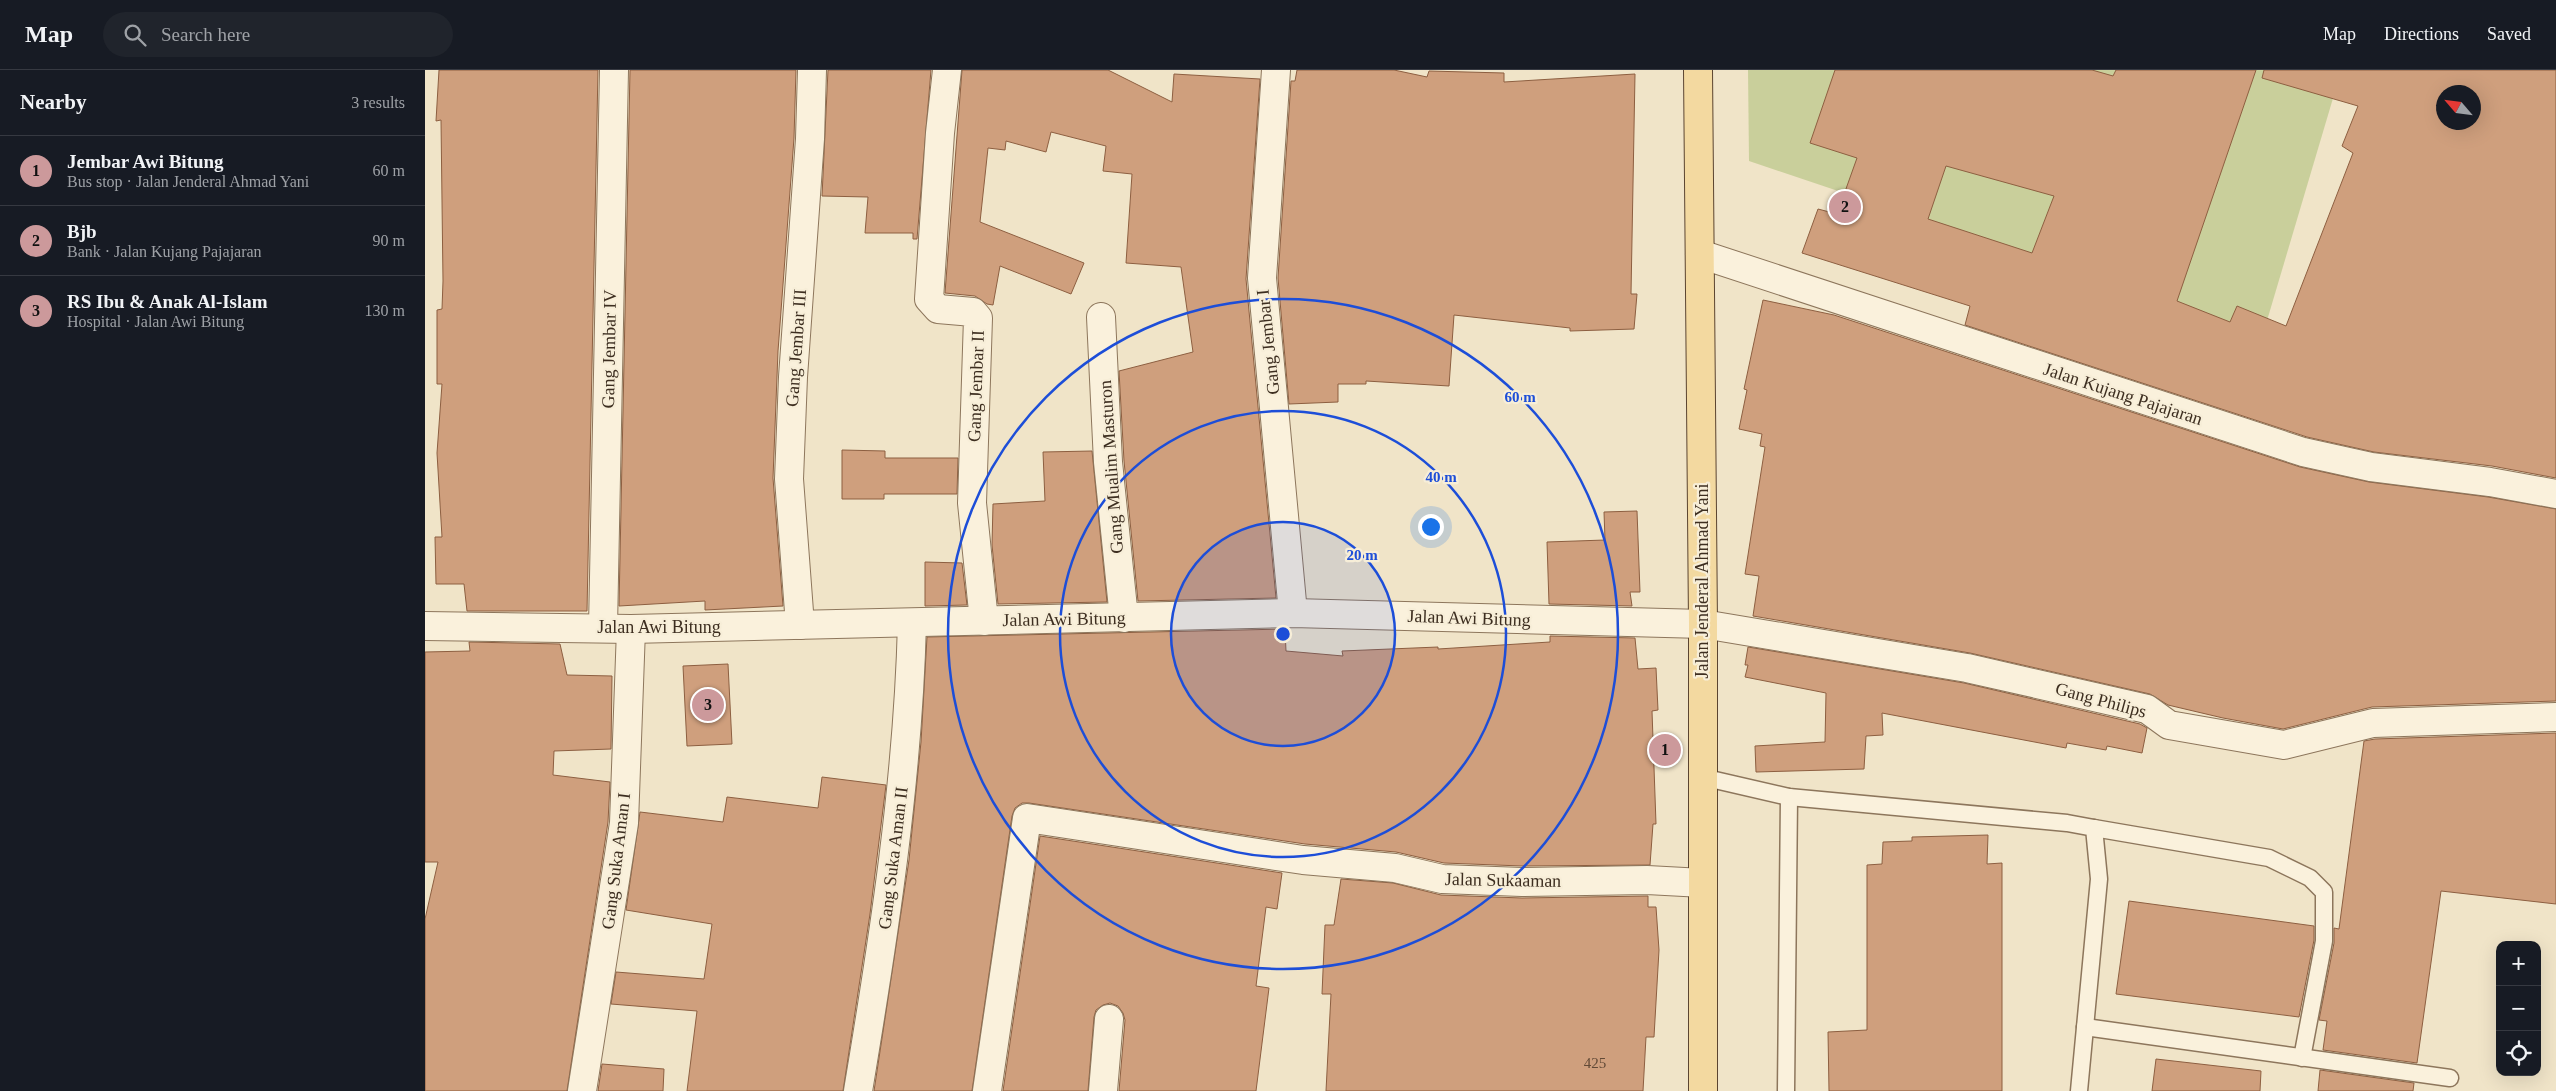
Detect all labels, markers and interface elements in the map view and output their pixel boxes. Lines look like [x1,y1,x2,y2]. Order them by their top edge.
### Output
search box [103,12,453,57]
text: Map [25,21,73,47]
icon: search [121,21,149,49]
text: Search here [161,24,250,45]
text: Map [2323,24,2356,44]
text: Directions [2384,24,2459,44]
text: Saved [2487,24,2531,44]
north arrow [2436,85,2481,130]
text: Nearby [20,90,87,114]
text: 3 results [351,94,405,111]
text: Jembar Awi Bitung [67,151,224,172]
text: 1 [32,162,40,179]
text: 60 m [373,162,405,179]
text: Bus stop · Jalan Jenderal Ahmad Yani [67,173,309,190]
pin: 2 [1829,188,1861,226]
text: Bjb [67,221,97,242]
text: 2 [32,232,40,249]
text: 90 m [373,232,405,249]
text: Bank · Jalan Kujang Pajajaran [67,243,262,260]
street label: Gang Jembar III [782,288,810,408]
street label: Gang Jembar I [1253,288,1283,396]
street label: Gang Jembar IV [598,289,620,409]
text: RS Ibu & Anak Al-Islam [67,291,268,312]
text: 3 [32,302,40,319]
text: 130 m [365,302,405,319]
text: Hospital · Jalan Awi Bitung [67,313,244,330]
street label: Gang Jembar II [964,330,988,442]
street label: Jalan Kujang Pajajaran [2041,359,2205,429]
street label: Gang Mualim Masturon [1095,380,1127,554]
text: 60 m [1504,389,1536,405]
text: 40 m [1425,469,1457,485]
street label: Jalan Jenderal Ahmad Yani [1692,484,1712,678]
your location [1418,514,1444,540]
text: 20 m [1346,547,1378,563]
street label: Jalan Awi Bitung [1407,606,1531,630]
street label: Jalan Awi Bitung [1002,608,1126,630]
street label: Jalan Awi Bitung [597,617,721,637]
centre of rings [1274,625,1292,643]
street label: Gang Philips [2053,678,2149,722]
pin: 3 [692,686,724,724]
pin: 1 [1649,731,1681,769]
street label: Gang Suka Aman II [874,786,912,930]
street label: Gang Suka Aman I [598,792,634,930]
street label: Jalan Sukaaman [1445,869,1561,891]
map controls [2496,941,2541,1076]
button: + [2496,941,2541,986]
button: − [2496,986,2541,1031]
button: locate [2496,1031,2541,1076]
house number: 425 [1584,1055,1606,1071]

